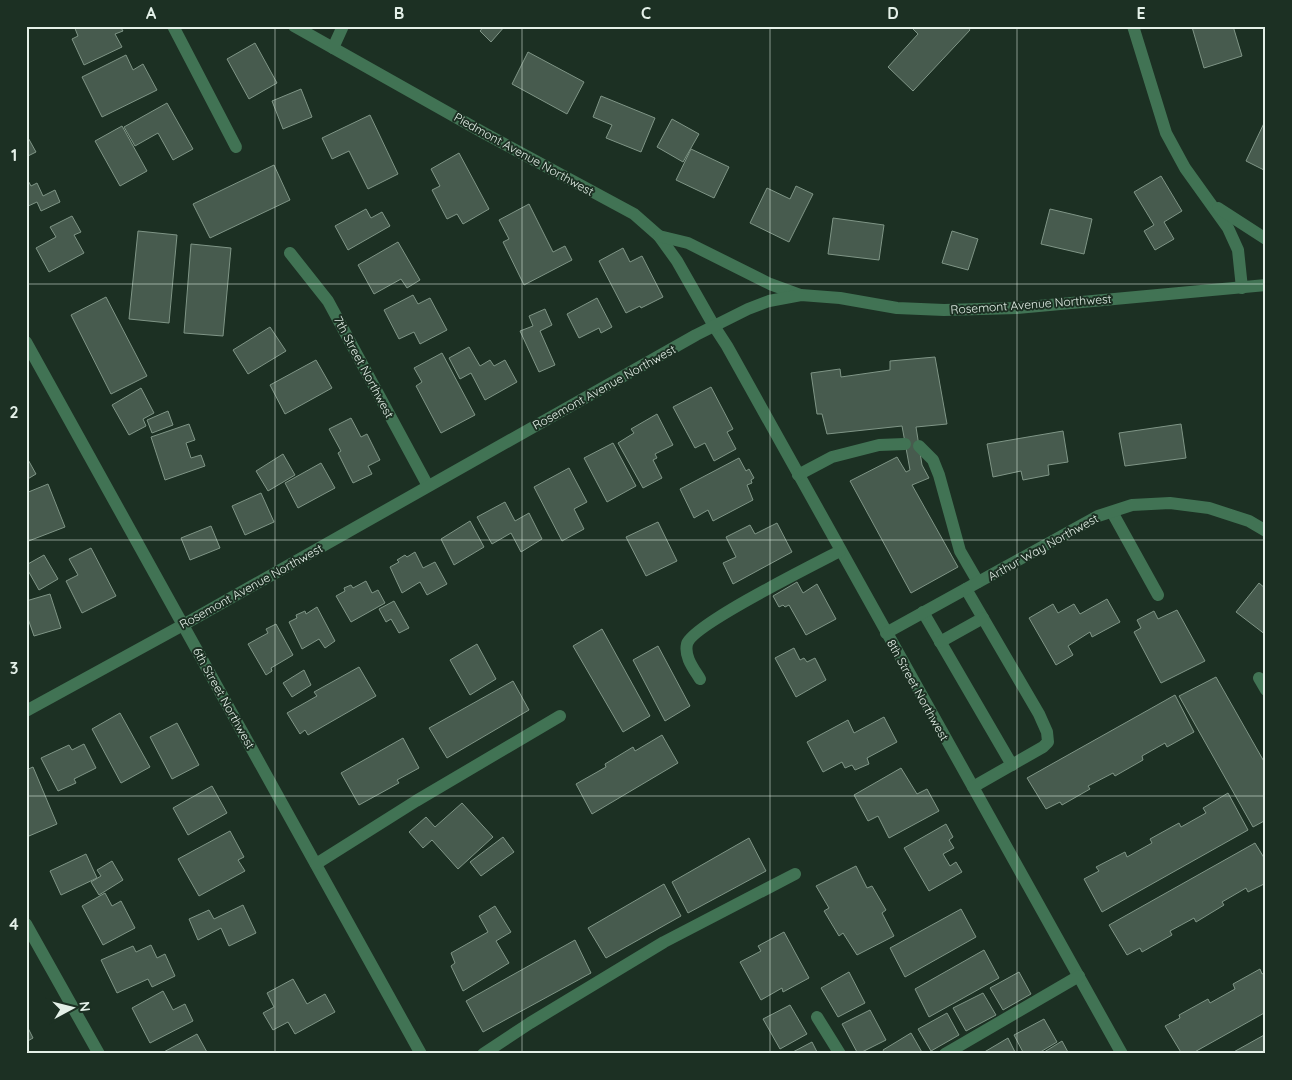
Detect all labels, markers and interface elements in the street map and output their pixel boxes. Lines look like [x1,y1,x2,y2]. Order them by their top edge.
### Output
text: A [146,3,157,23]
text: B [394,3,404,23]
text: C [641,3,651,23]
text: D [887,3,899,23]
text: E [1136,3,1146,23]
street label: Piedmont Avenue Northwest [451,109,597,199]
text: 1 [11,145,17,165]
street label: Rosemont Avenue Northwest [950,291,1112,317]
street label: 7th Street Northwest [331,313,397,421]
street label: Rosemont Avenue Northwest [530,341,678,433]
text: 2 [9,402,19,422]
street label: Arthur Way Northwest [985,510,1101,584]
street label: Rosemont Avenue Northwest [177,540,325,632]
street label: 8th Street Northwest [884,637,952,743]
street label: 6th Street Northwest [190,645,258,751]
text: 3 [10,658,18,678]
text: 4 [9,914,19,934]
north arrow [48,982,98,1032]
text: N [75,1000,94,1013]

